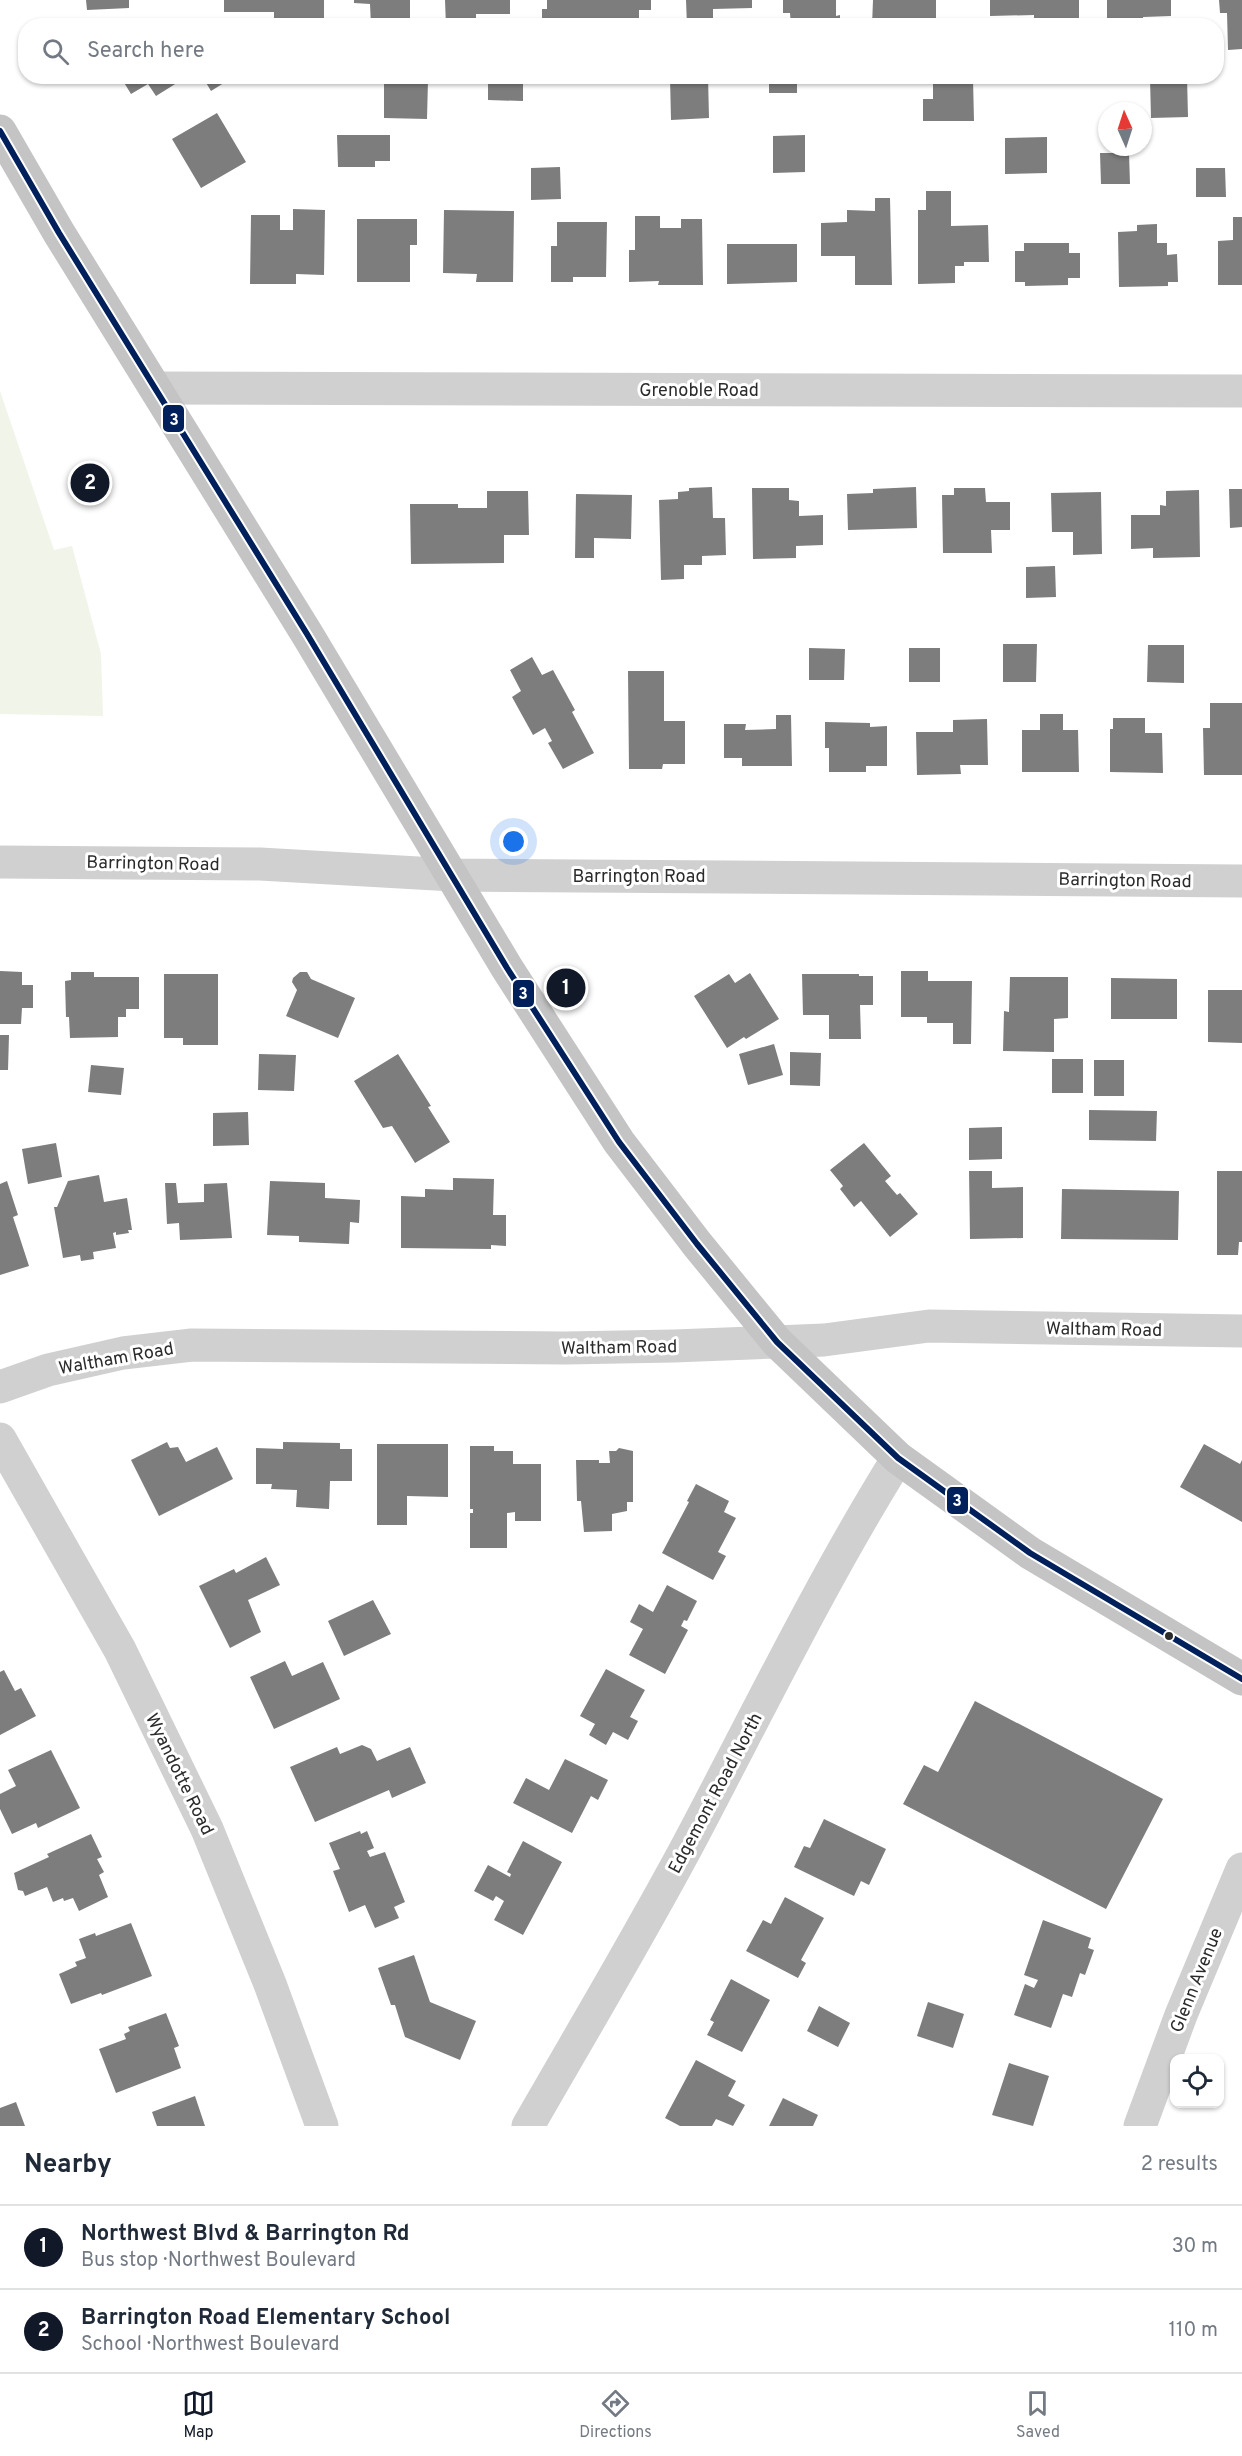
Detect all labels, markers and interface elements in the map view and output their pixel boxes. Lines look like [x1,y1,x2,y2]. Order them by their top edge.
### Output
search box [18,18,1224,84]
icon: search [39,35,72,68]
text: Search here [87,38,205,65]
north arrow [1098,102,1152,156]
street label: Grenoble Road [639,380,759,403]
line badge: 3 [162,404,185,433]
text: 3 [169,411,179,431]
pin: 2 [70,460,110,506]
your location [499,827,528,856]
street label: Barrington Road [86,852,220,877]
street label: Barrington Road [572,866,706,889]
street label: Barrington Road [1058,869,1192,894]
pin: 1 [546,966,586,1010]
line badge: 3 [512,979,535,1008]
text: 3 [518,985,528,1005]
street label: Waltham Road [1046,1318,1162,1343]
street label: Waltham Road [561,1336,677,1361]
street label: Waltham Road [57,1338,176,1381]
line badge: 3 [946,1486,969,1515]
text: 3 [952,1492,962,1512]
unlabelled marker [1163,1630,1175,1642]
street label: Edgemont Road North [664,1709,769,1878]
street label: Wyandotte Road [139,1710,218,1839]
street label: Glenn Avenue [1166,1925,1229,2036]
map controls [1170,2054,1224,2108]
button: locate [1170,2054,1224,2108]
text: Nearby [24,2149,112,2182]
text: 2 results [1141,2152,1218,2178]
text: Northwest Blvd & Barrington Rd [81,2221,410,2248]
text: 1 [40,2234,48,2260]
text: 30 m [1172,2234,1218,2260]
text: Bus stop · Northwest Boulevard [81,2248,356,2274]
text: Barrington Road Elementary School [81,2305,450,2332]
text: 2 [37,2318,50,2344]
text: 110 m [1169,2318,1218,2344]
text: School · Northwest Boulevard [81,2332,340,2358]
tab: Map [182,2387,215,2443]
tab: Directions [579,2387,652,2443]
tab: Saved [1016,2387,1060,2443]

